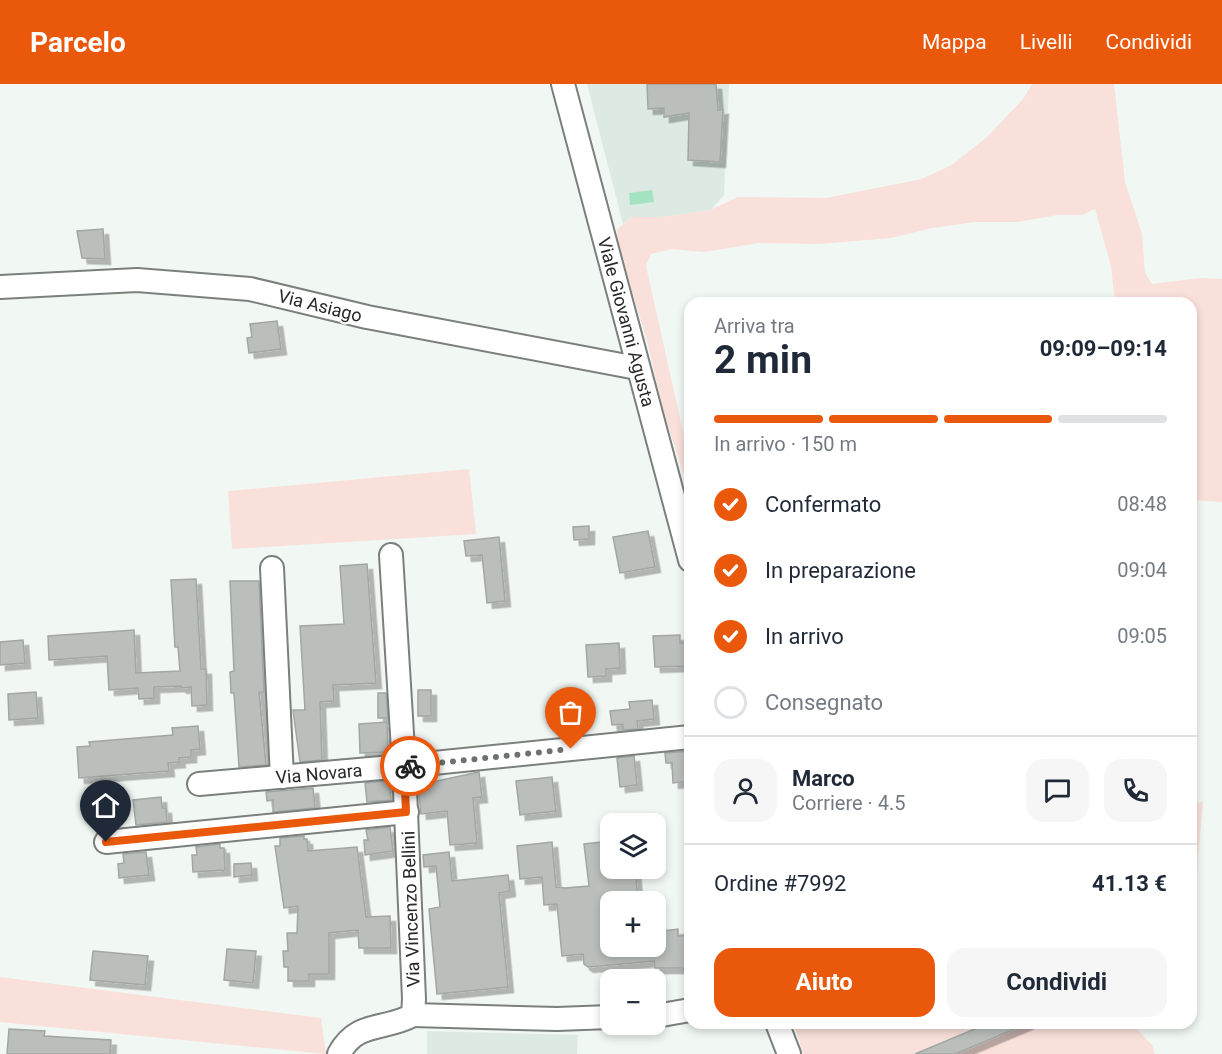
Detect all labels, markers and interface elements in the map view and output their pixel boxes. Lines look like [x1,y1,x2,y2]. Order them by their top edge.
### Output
text: Parcelo [30,26,126,59]
text: Mappa [922,30,987,54]
text: Livelli [1020,30,1073,54]
text: Condividi [1106,30,1192,54]
street label: Viale Giovanni Agusta [594,235,659,409]
street label: Via Asiago [276,285,364,326]
text: Arriva tra [714,314,795,338]
text: 09:09–09:14 [1040,336,1167,361]
text: 2 min [714,337,812,383]
text: In arrivo · 150 m [714,432,857,456]
icon: check [714,488,747,521]
text: Confermato [765,492,881,517]
text: 08:48 [1117,492,1167,516]
icon: check [714,554,747,587]
text: In preparazione [765,558,916,583]
text: 09:04 [1117,558,1167,582]
icon: check [714,620,747,653]
text: In arrivo [765,624,844,649]
text: 09:05 [1117,624,1167,648]
pin [545,687,596,749]
text: Consegnato [765,690,883,715]
icon: bag [554,696,587,729]
courier [380,736,440,796]
icon: bike [394,750,427,783]
street label: Via Novara [275,759,363,788]
button: person [714,759,777,822]
button: chat [1026,759,1089,822]
button: phone [1104,759,1167,822]
text: Marco [792,766,855,791]
pin [80,780,131,842]
icon: home [89,789,122,822]
text: Corriere · 4.5 [792,791,906,815]
map controls [600,813,666,1035]
button: layers [600,813,666,879]
street label: Via Vincenzo Bellini [397,830,424,988]
text: Ordine #7992 [714,871,846,896]
text: 41.13 € [1092,871,1167,896]
button: + [600,891,666,957]
button: Aiuto [714,948,935,1017]
button: Condividi [947,948,1167,1017]
button: − [600,969,666,1035]

